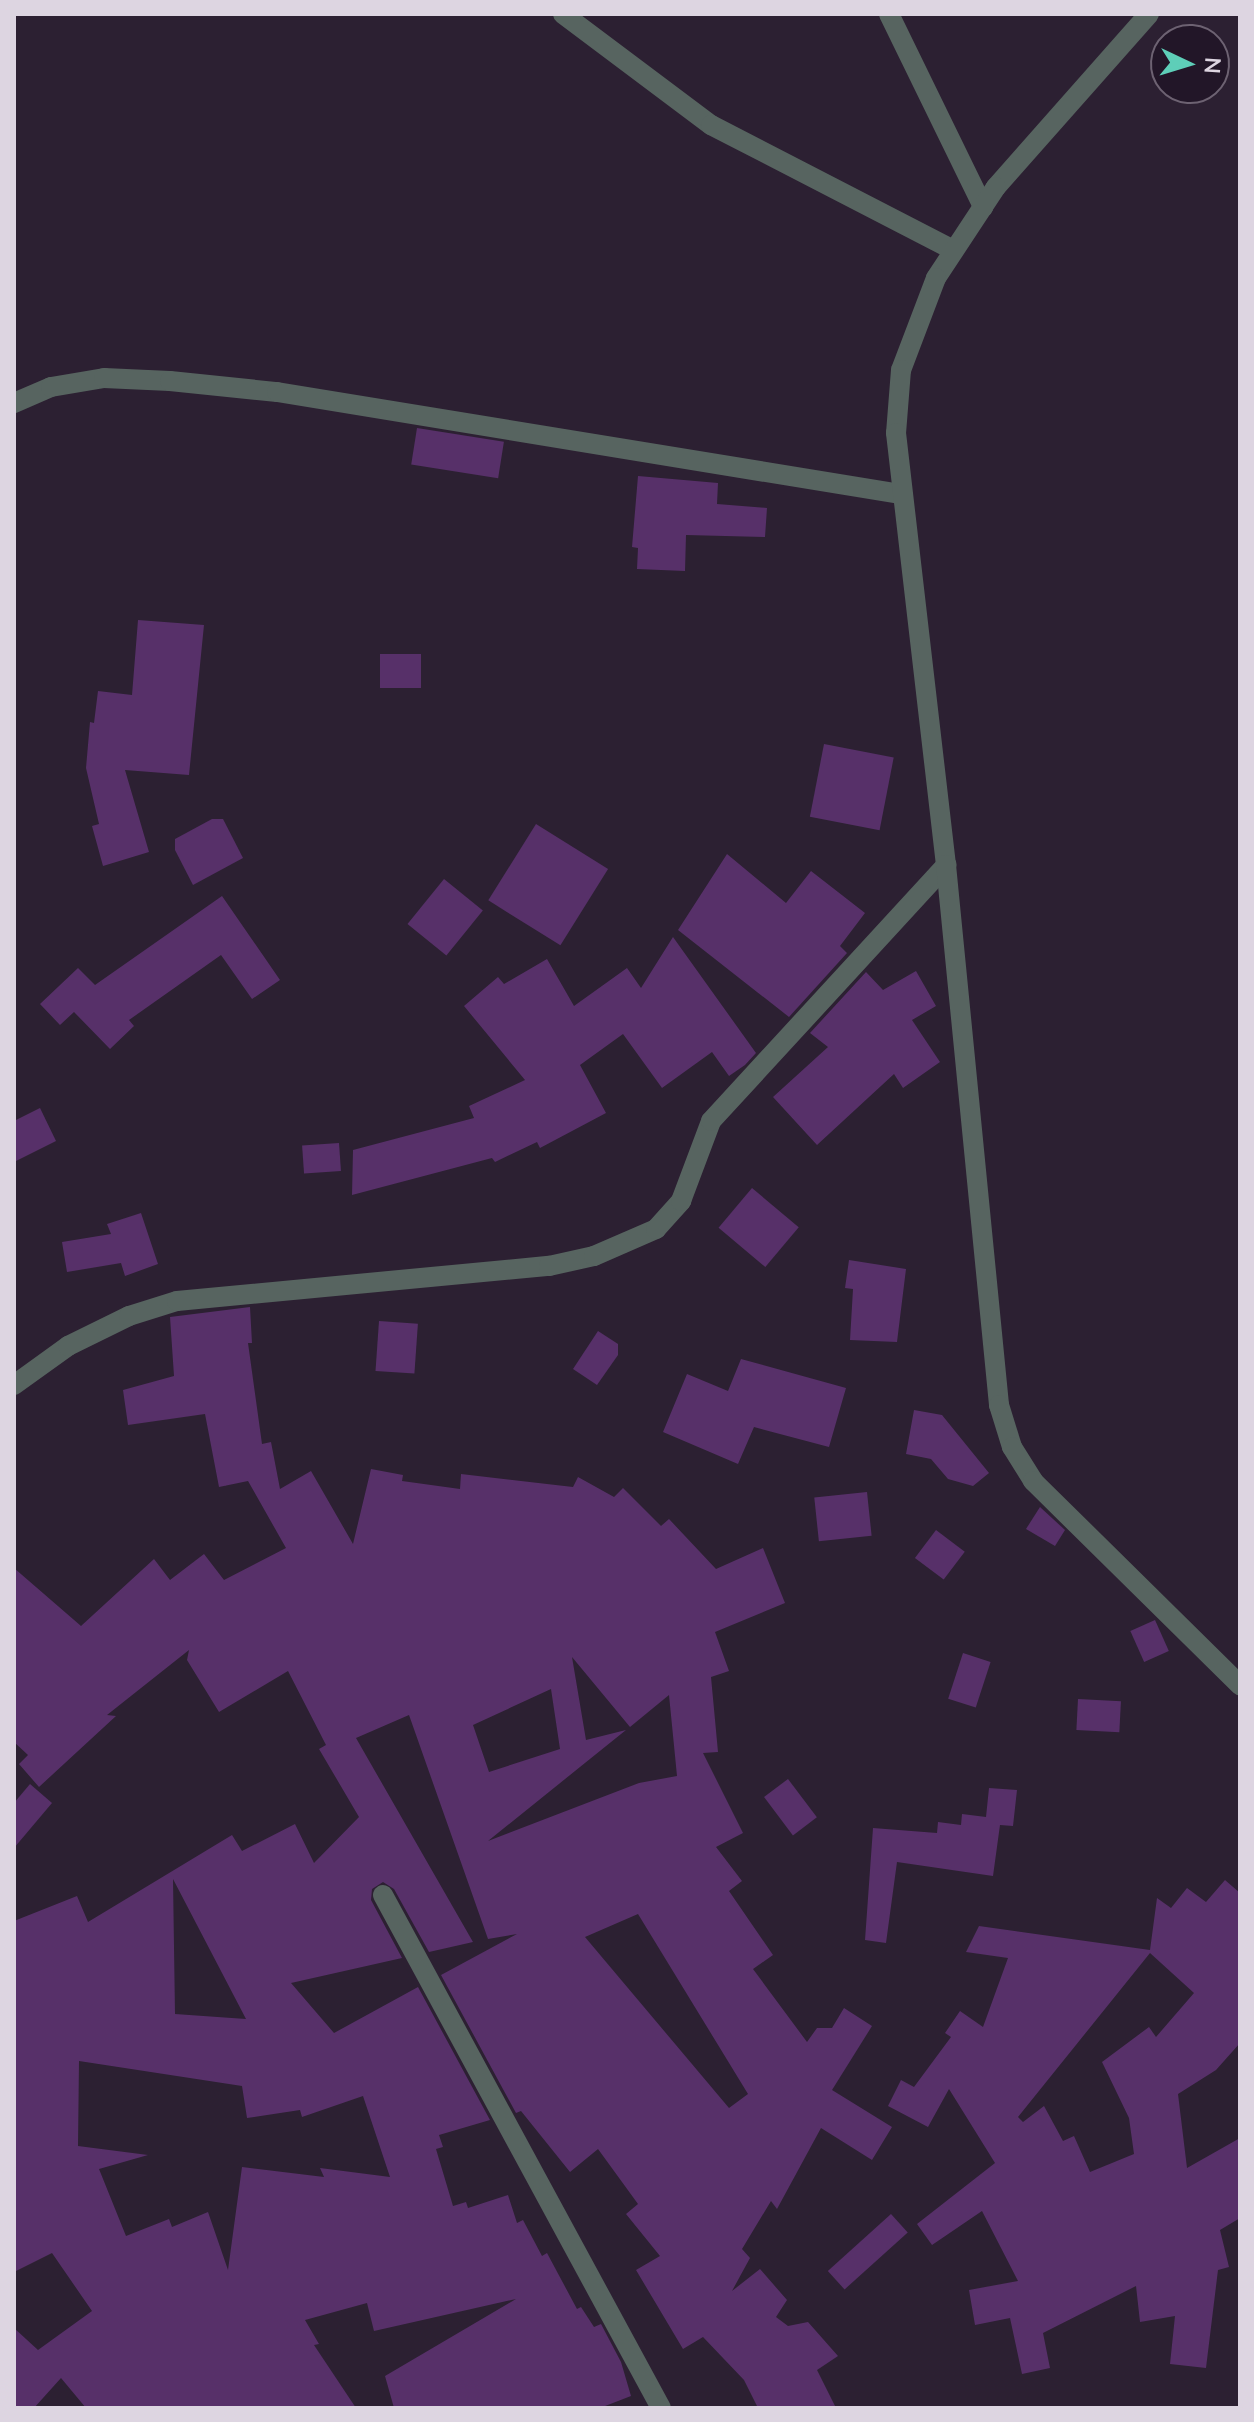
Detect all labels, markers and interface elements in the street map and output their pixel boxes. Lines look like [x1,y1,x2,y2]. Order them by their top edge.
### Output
north arrow [1150,24,1230,104]
text: N [1196,56,1227,75]

